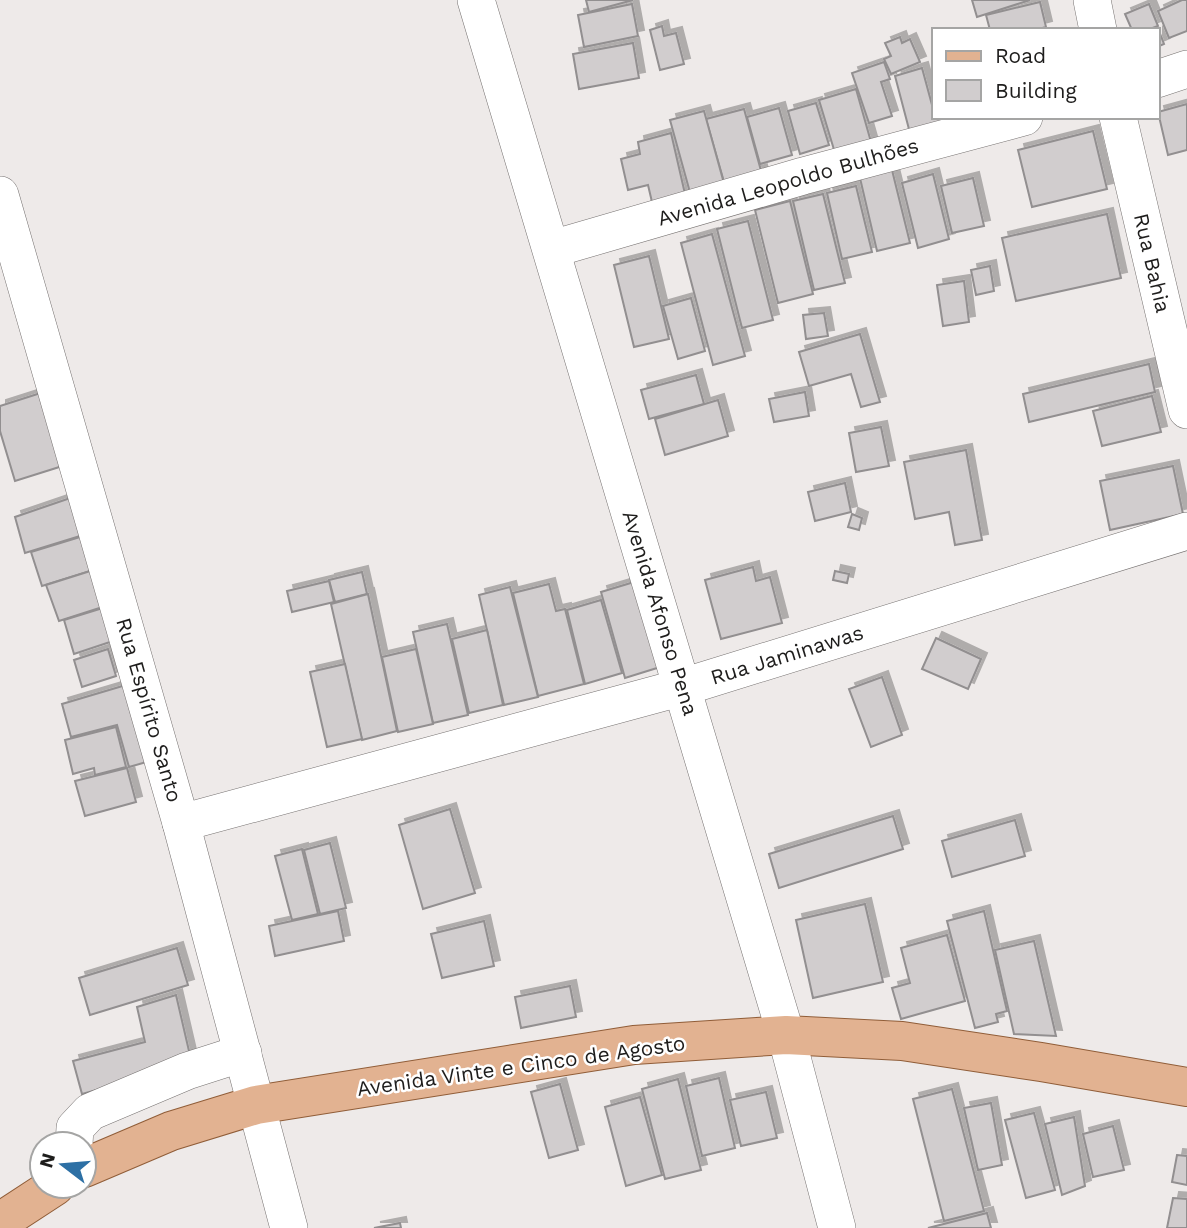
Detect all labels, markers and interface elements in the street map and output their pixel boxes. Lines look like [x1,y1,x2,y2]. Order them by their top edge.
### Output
legend [932,28,1159,119]
text: Road [995,43,1046,68]
text: Building [995,78,1077,103]
street label: Avenida Leopoldo Bulhões [654,132,921,231]
street label: Rua Bahia [1129,211,1176,315]
street label: Avenida Afonso Pena [617,507,704,718]
street label: Rua Espírito Santo [111,615,188,805]
street label: Rua Jaminawas [707,619,866,690]
street label: Avenida Vinte e Cinco de Agosto [355,1030,687,1101]
north arrow [28,1130,98,1200]
text: N [34,1151,60,1170]

